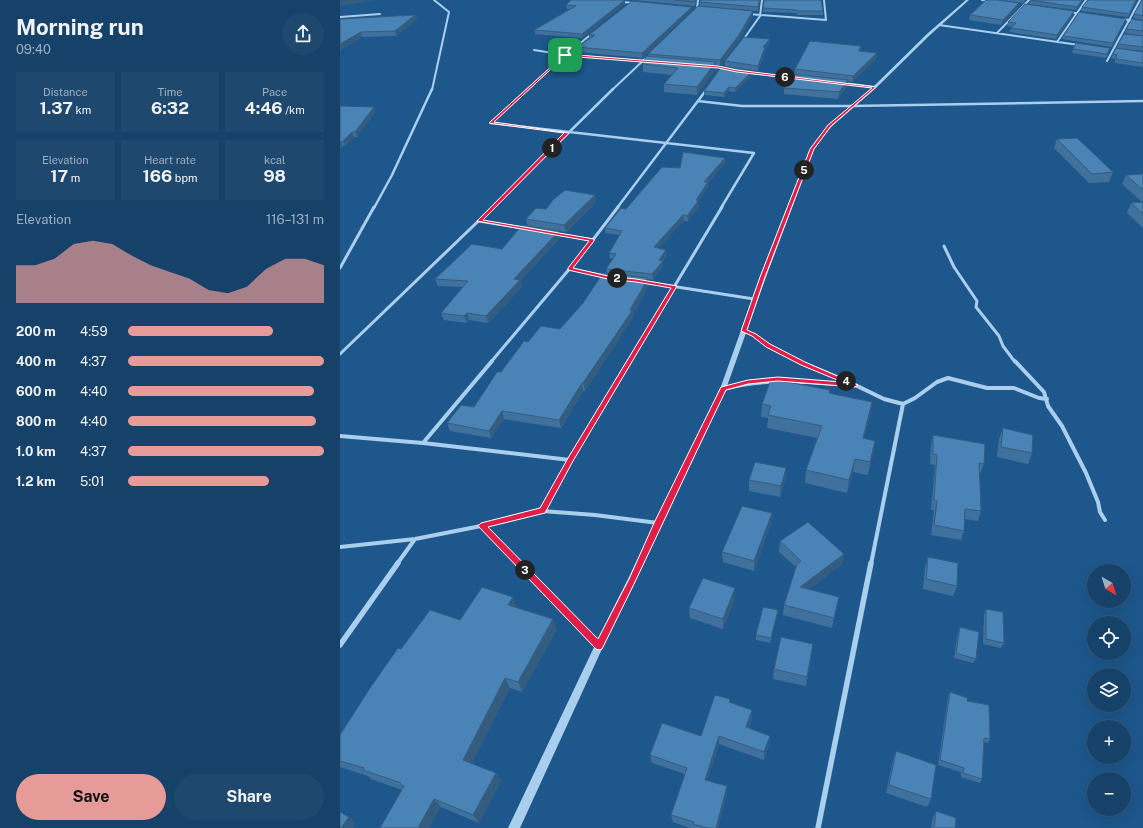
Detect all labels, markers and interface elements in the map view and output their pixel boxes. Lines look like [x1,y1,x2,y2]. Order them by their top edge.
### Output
button: share [282,13,324,55]
text: Morning run [16,14,144,40]
pin [548,38,582,72]
text: 09:40 [16,42,51,57]
icon: arrive [554,44,576,66]
pin: 6 [775,67,795,87]
text: 6 [781,71,789,83]
text: Distance [43,86,88,98]
text: Time [157,86,183,98]
text: Pace [262,86,287,98]
text: 1.37 [39,98,73,118]
text: 6:32 [151,98,189,118]
text: 4:46 [245,98,283,118]
text: km [73,104,91,116]
text: /km [283,104,305,116]
pin: 1 [542,138,562,158]
text: 1 [550,142,554,154]
text: Elevation [42,154,89,166]
text: Heart rate [144,154,196,166]
text: kcal [264,154,285,166]
pin: 5 [794,160,814,180]
text: 5 [800,164,808,176]
text: 17 [50,166,68,186]
text: 166 [142,166,172,186]
text: 98 [263,166,286,186]
text: m [68,172,80,184]
text: bpm [172,172,197,184]
text: Elevation [16,212,71,227]
text: 116–131 m [266,212,324,227]
pin: 2 [607,268,627,288]
text: 2 [614,272,621,284]
text: 200 m [16,324,56,339]
text: 4:59 [80,324,108,339]
text: 400 m [16,354,56,369]
text: 4:37 [80,354,107,369]
pin: 4 [836,371,856,391]
text: 4 [842,375,850,387]
text: 600 m [16,384,56,399]
text: 4:40 [80,384,107,399]
text: 800 m [16,414,56,429]
text: 4:40 [80,414,107,429]
text: 1.0 km [16,444,56,459]
text: 4:37 [80,444,107,459]
text: 1.2 km [16,474,56,489]
text: 5:01 [80,474,105,489]
pin: 3 [515,560,535,580]
text: 3 [521,564,529,576]
north arrow [1087,564,1131,608]
map controls [1087,564,1131,816]
button: locate [1087,616,1131,660]
button: layers [1087,668,1131,712]
button: + [1087,720,1131,764]
button: − [1087,772,1131,816]
button: Save [16,774,166,820]
button: Share [174,774,324,820]

